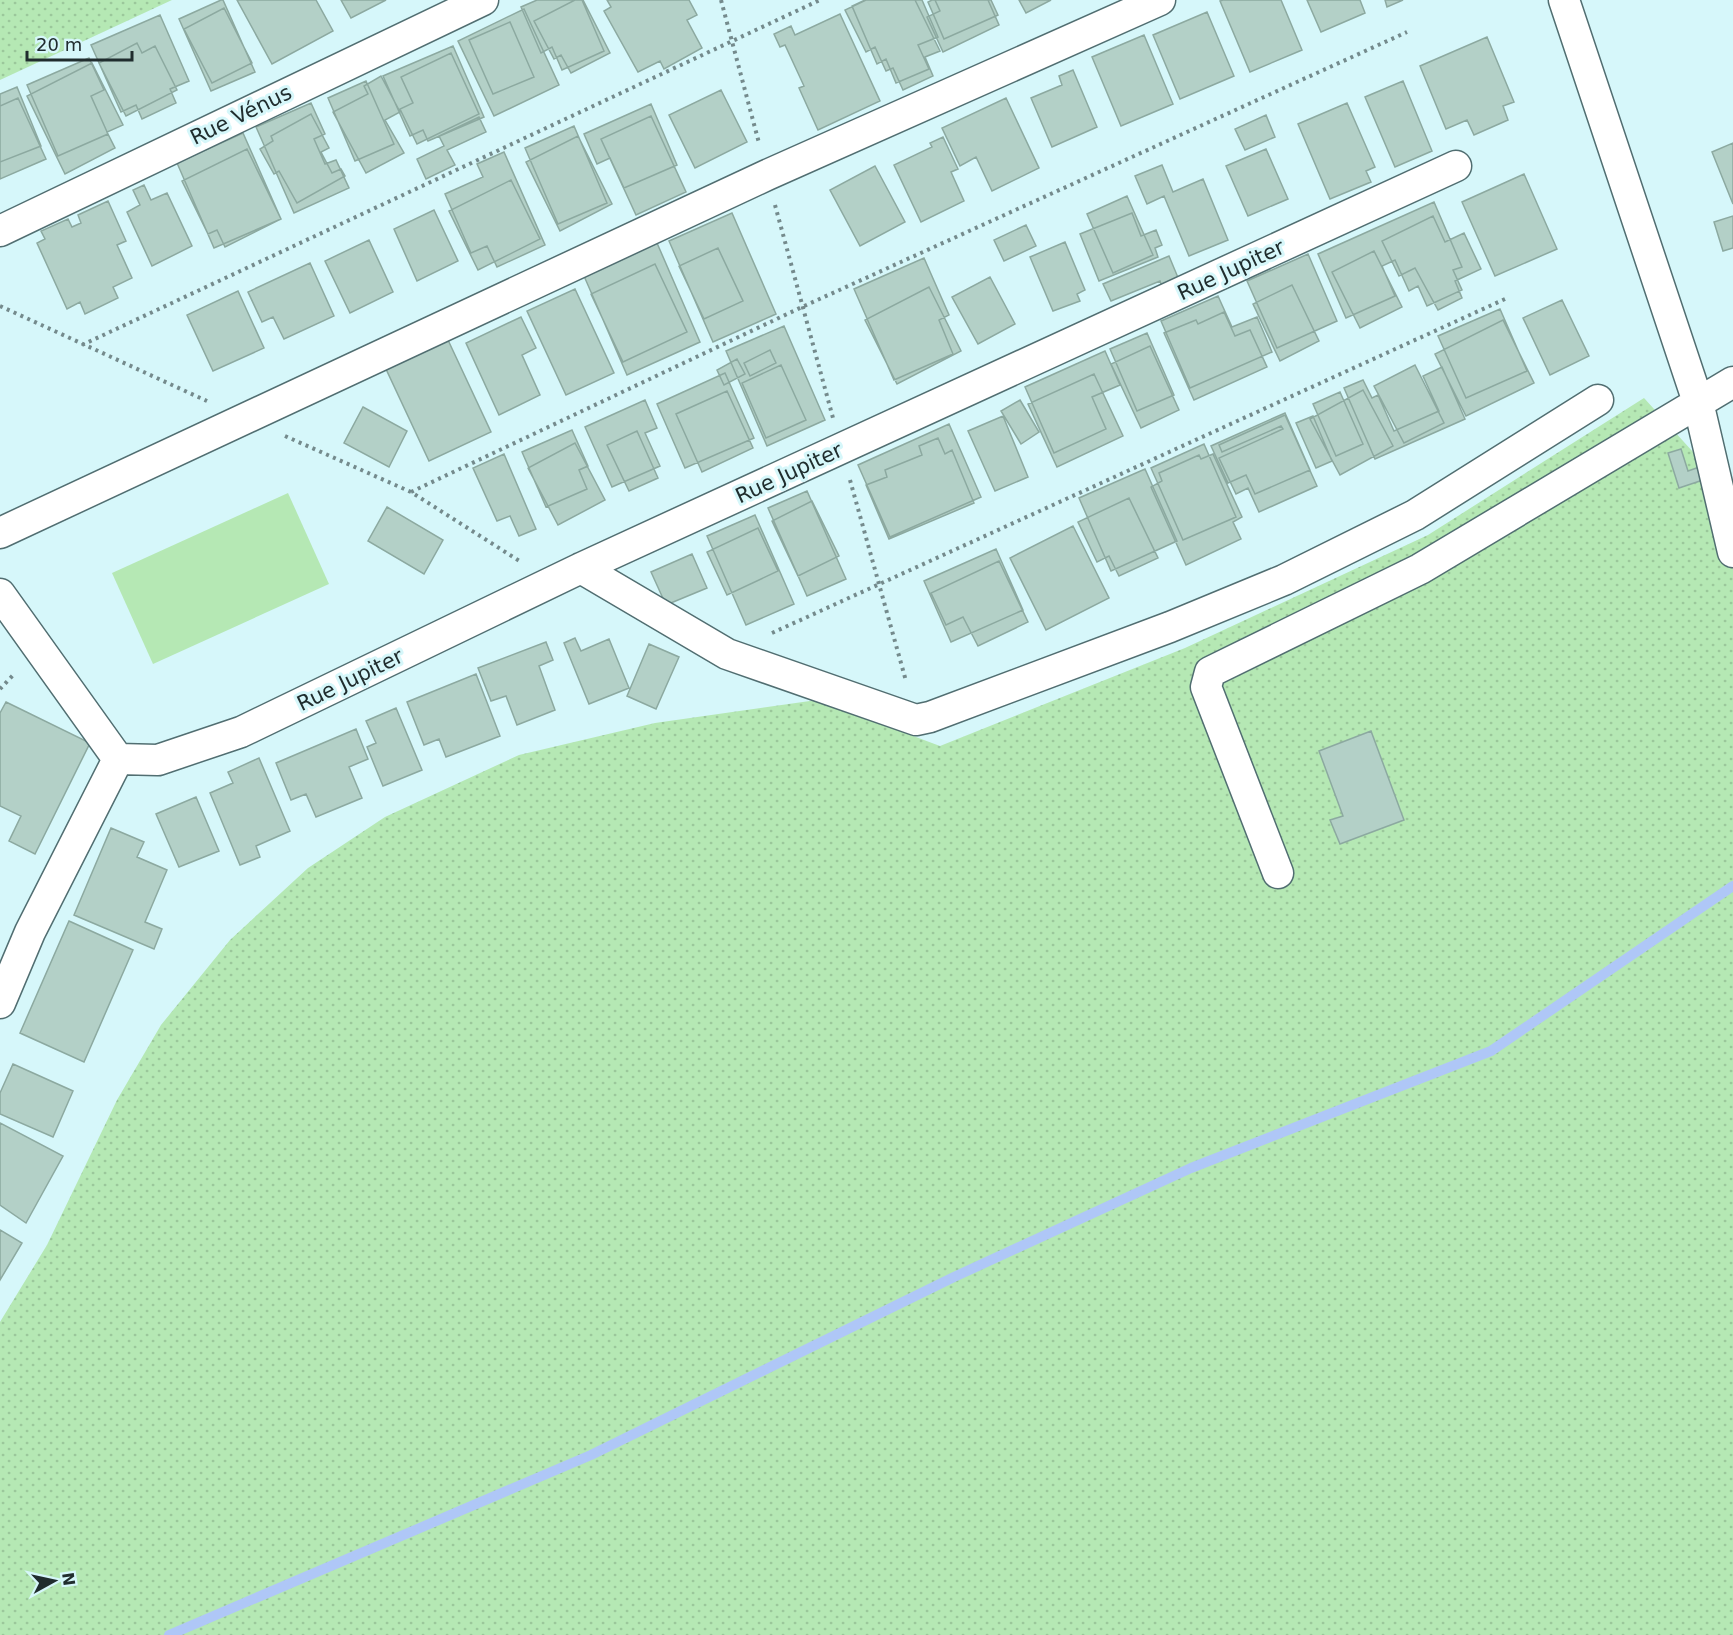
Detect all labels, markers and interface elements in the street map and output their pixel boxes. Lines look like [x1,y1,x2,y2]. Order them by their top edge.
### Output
scale bar [27,24,132,62]
text: 20 m [36,34,82,55]
street label: Rue Vénus [186,80,296,150]
street label: Rue Jupiter [1174,235,1289,305]
street label: Rue Jupiter [732,438,847,508]
street label: Rue Jupiter [293,644,407,716]
north arrow [24,1551,84,1611]
text: N [58,1571,79,1587]

